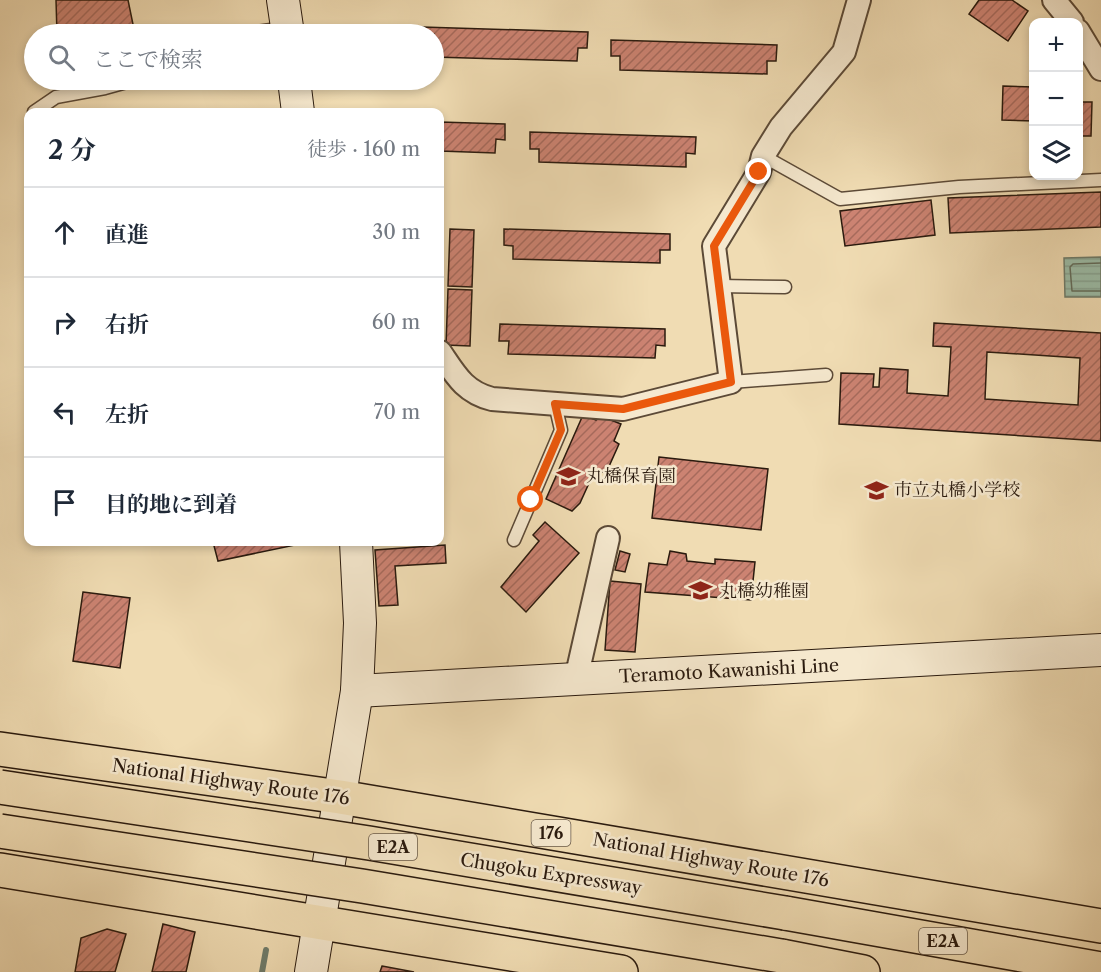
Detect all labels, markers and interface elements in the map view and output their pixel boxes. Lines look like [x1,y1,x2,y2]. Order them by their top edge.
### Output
map controls [1029,18,1083,180]
button: + [1029,18,1083,72]
search box [24,24,444,90]
icon: search [45,41,78,74]
text: ここで検索 [93,46,203,73]
button: − [1029,72,1083,126]
button: layers [1029,126,1083,180]
text: 2 分 [48,134,96,166]
text: 徒歩 · 160 m [307,137,420,161]
route end [745,158,771,184]
icon: ahead [48,216,81,249]
text: 30 m [372,220,420,244]
text: 直進 [105,221,149,248]
icon: right [48,306,81,339]
text: 60 m [372,310,420,334]
text: 右折 [105,311,149,338]
icon: left [48,396,81,429]
text: 70 m [374,400,420,424]
text: 左折 [105,401,149,428]
school or university icon: 丸橋保育園 [555,463,581,489]
place label: 丸橋保育園 [586,465,676,487]
school or university icon: 市立丸橋小学校 [863,477,889,503]
place label: 市立丸橋小学校 [894,479,1020,501]
icon: arrive [48,486,81,519]
route start [517,486,543,512]
text: 目的地に到着 [105,491,237,518]
school or university icon: 丸橋幼稚園 [688,578,714,604]
place label: 丸橋幼稚園 [719,580,809,602]
street label: Teramoto Kawanishi Line [618,654,840,688]
street label: National Highway Route 176 [111,754,351,810]
road number: 176 [532,820,570,846]
street label: National Highway Route 176 [591,828,831,892]
road number: E2A [369,834,417,860]
street label: Chugoku Expressway [459,849,644,899]
road number: E2A [919,928,967,954]

